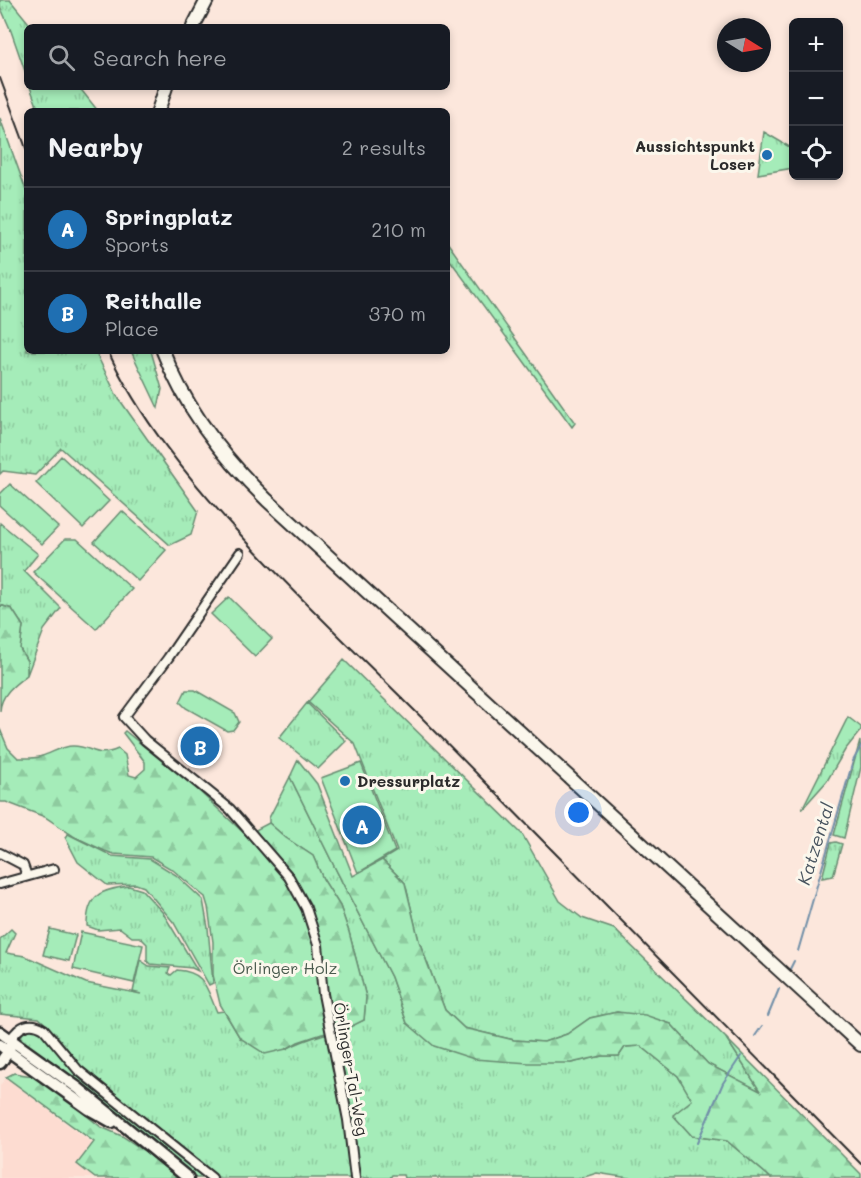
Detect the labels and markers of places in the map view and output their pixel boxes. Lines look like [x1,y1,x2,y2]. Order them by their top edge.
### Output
place label: Aussichtspunkt Loser [635,135,755,174]
marker: Aussichtspunkt Loser [760,148,774,162]
pin: B [180,724,220,768]
place label: Dressurplatz [357,770,460,791]
marker: Dressurplatz [338,774,352,788]
pin: A [342,802,382,848]

